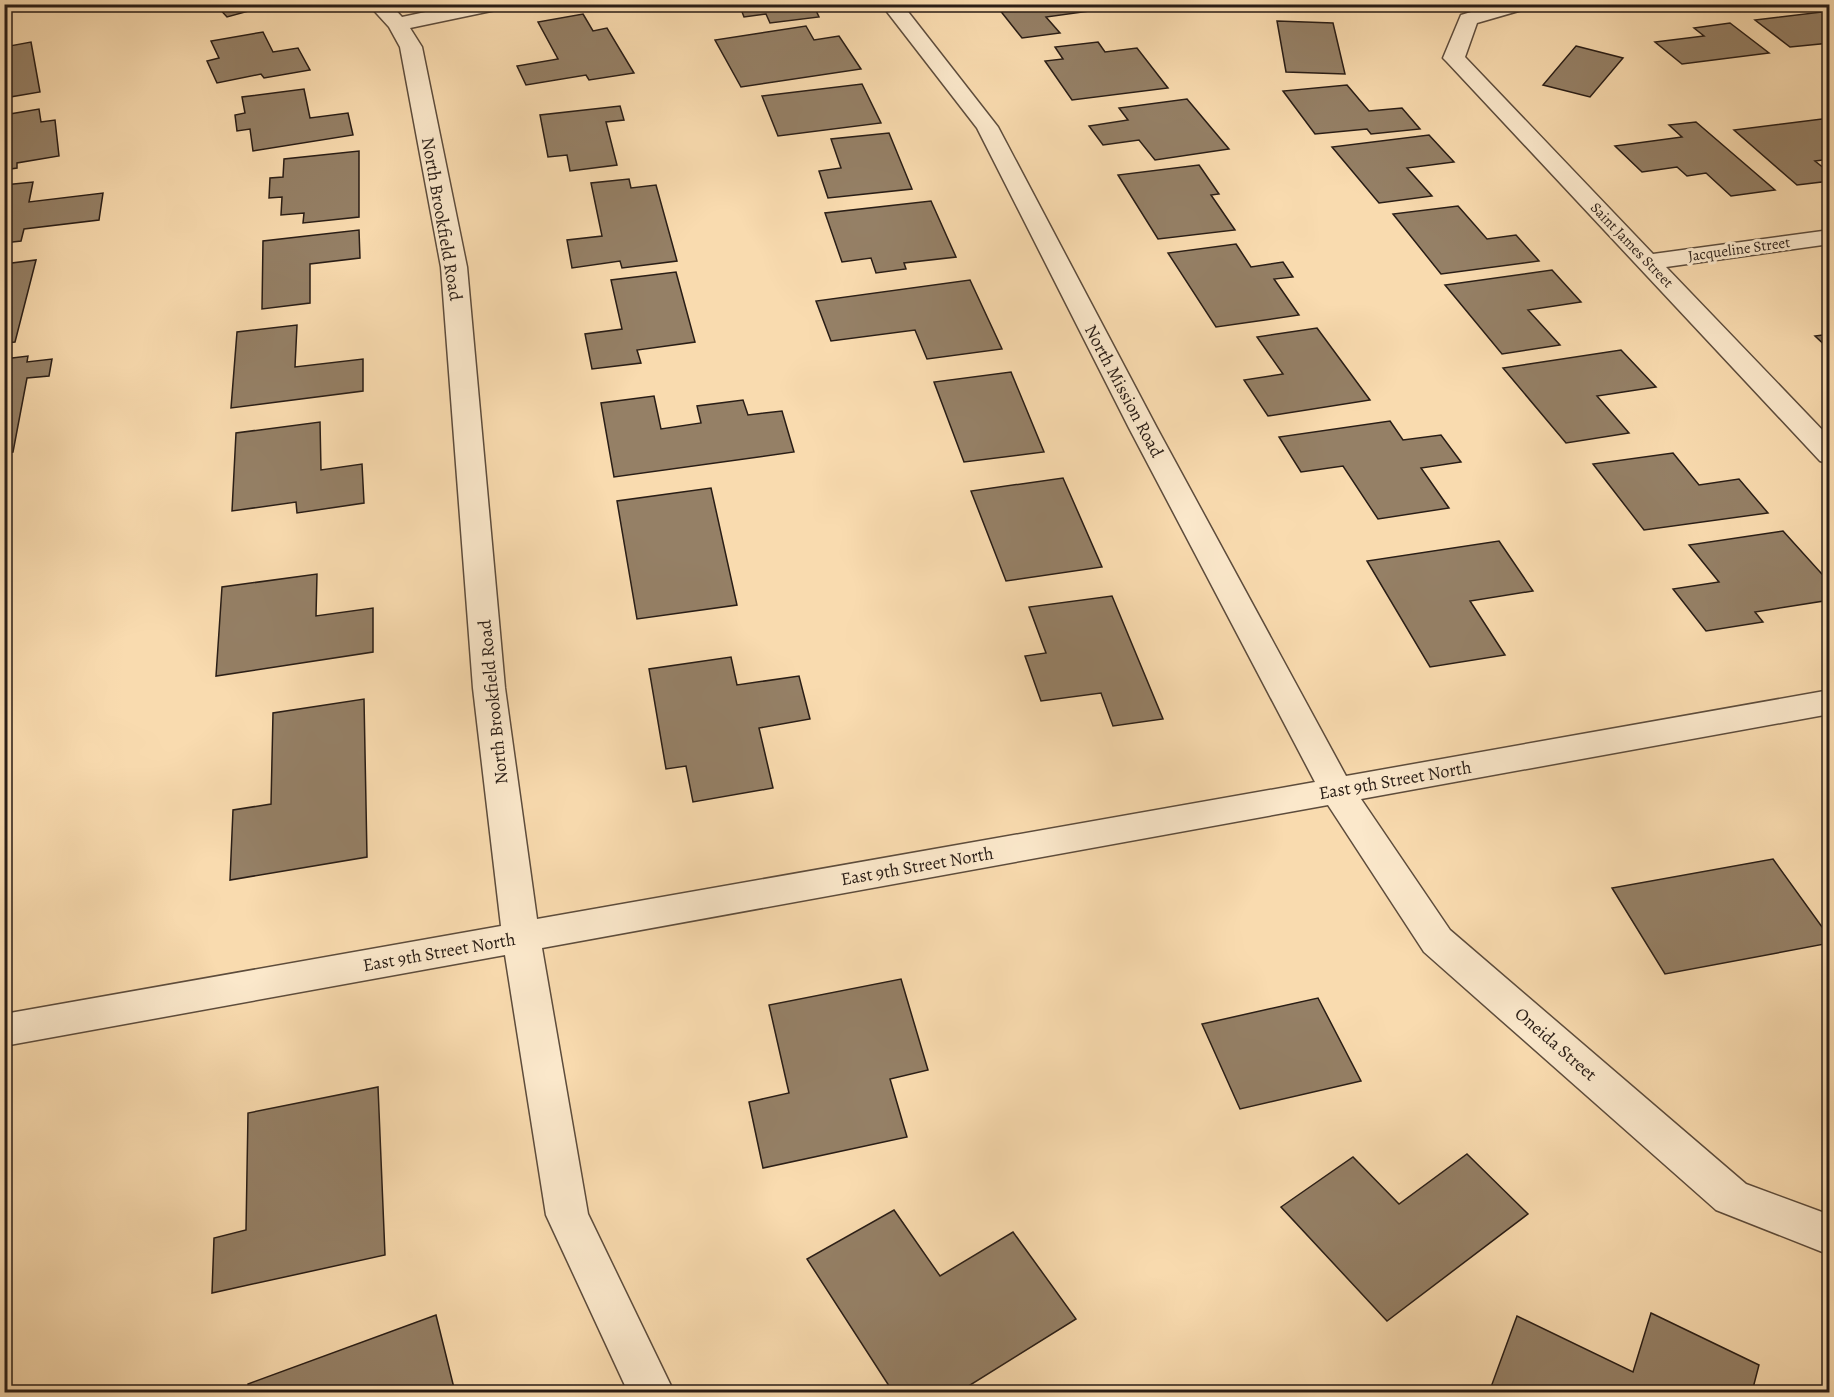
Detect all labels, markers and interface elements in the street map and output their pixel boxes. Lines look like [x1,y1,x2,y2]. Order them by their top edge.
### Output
street label: North Brookfield Road [416,135,468,303]
street label: Saint James Street [1586,198,1678,292]
street label: Jacqueline Street [1687,232,1791,266]
street label: North Mission Road [1079,320,1169,462]
street label: North Brookfield Road [472,618,514,786]
street label: East 9th Street North [1317,755,1474,805]
street label: East 9th Street North [839,841,996,891]
street label: East 9th Street North [361,927,518,977]
street label: Oneida Street [1510,1002,1602,1086]

